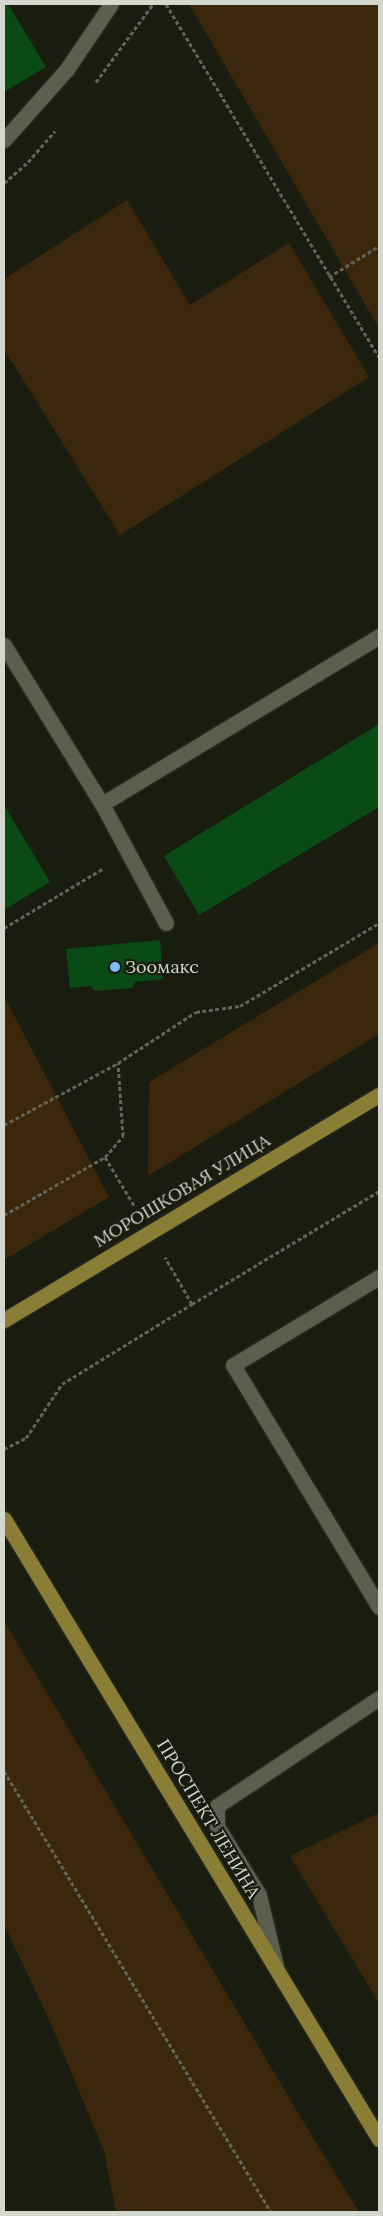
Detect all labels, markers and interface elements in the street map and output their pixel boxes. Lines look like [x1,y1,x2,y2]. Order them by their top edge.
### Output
place label: Зоомакс [125,956,199,978]
marker: Зоомакс [109,961,121,973]
street label: МОРОШКОВАЯ УЛИЦА [90,1130,274,1252]
street label: ПРОСПЕКТ ЛЕНИНА [152,1735,264,1903]

